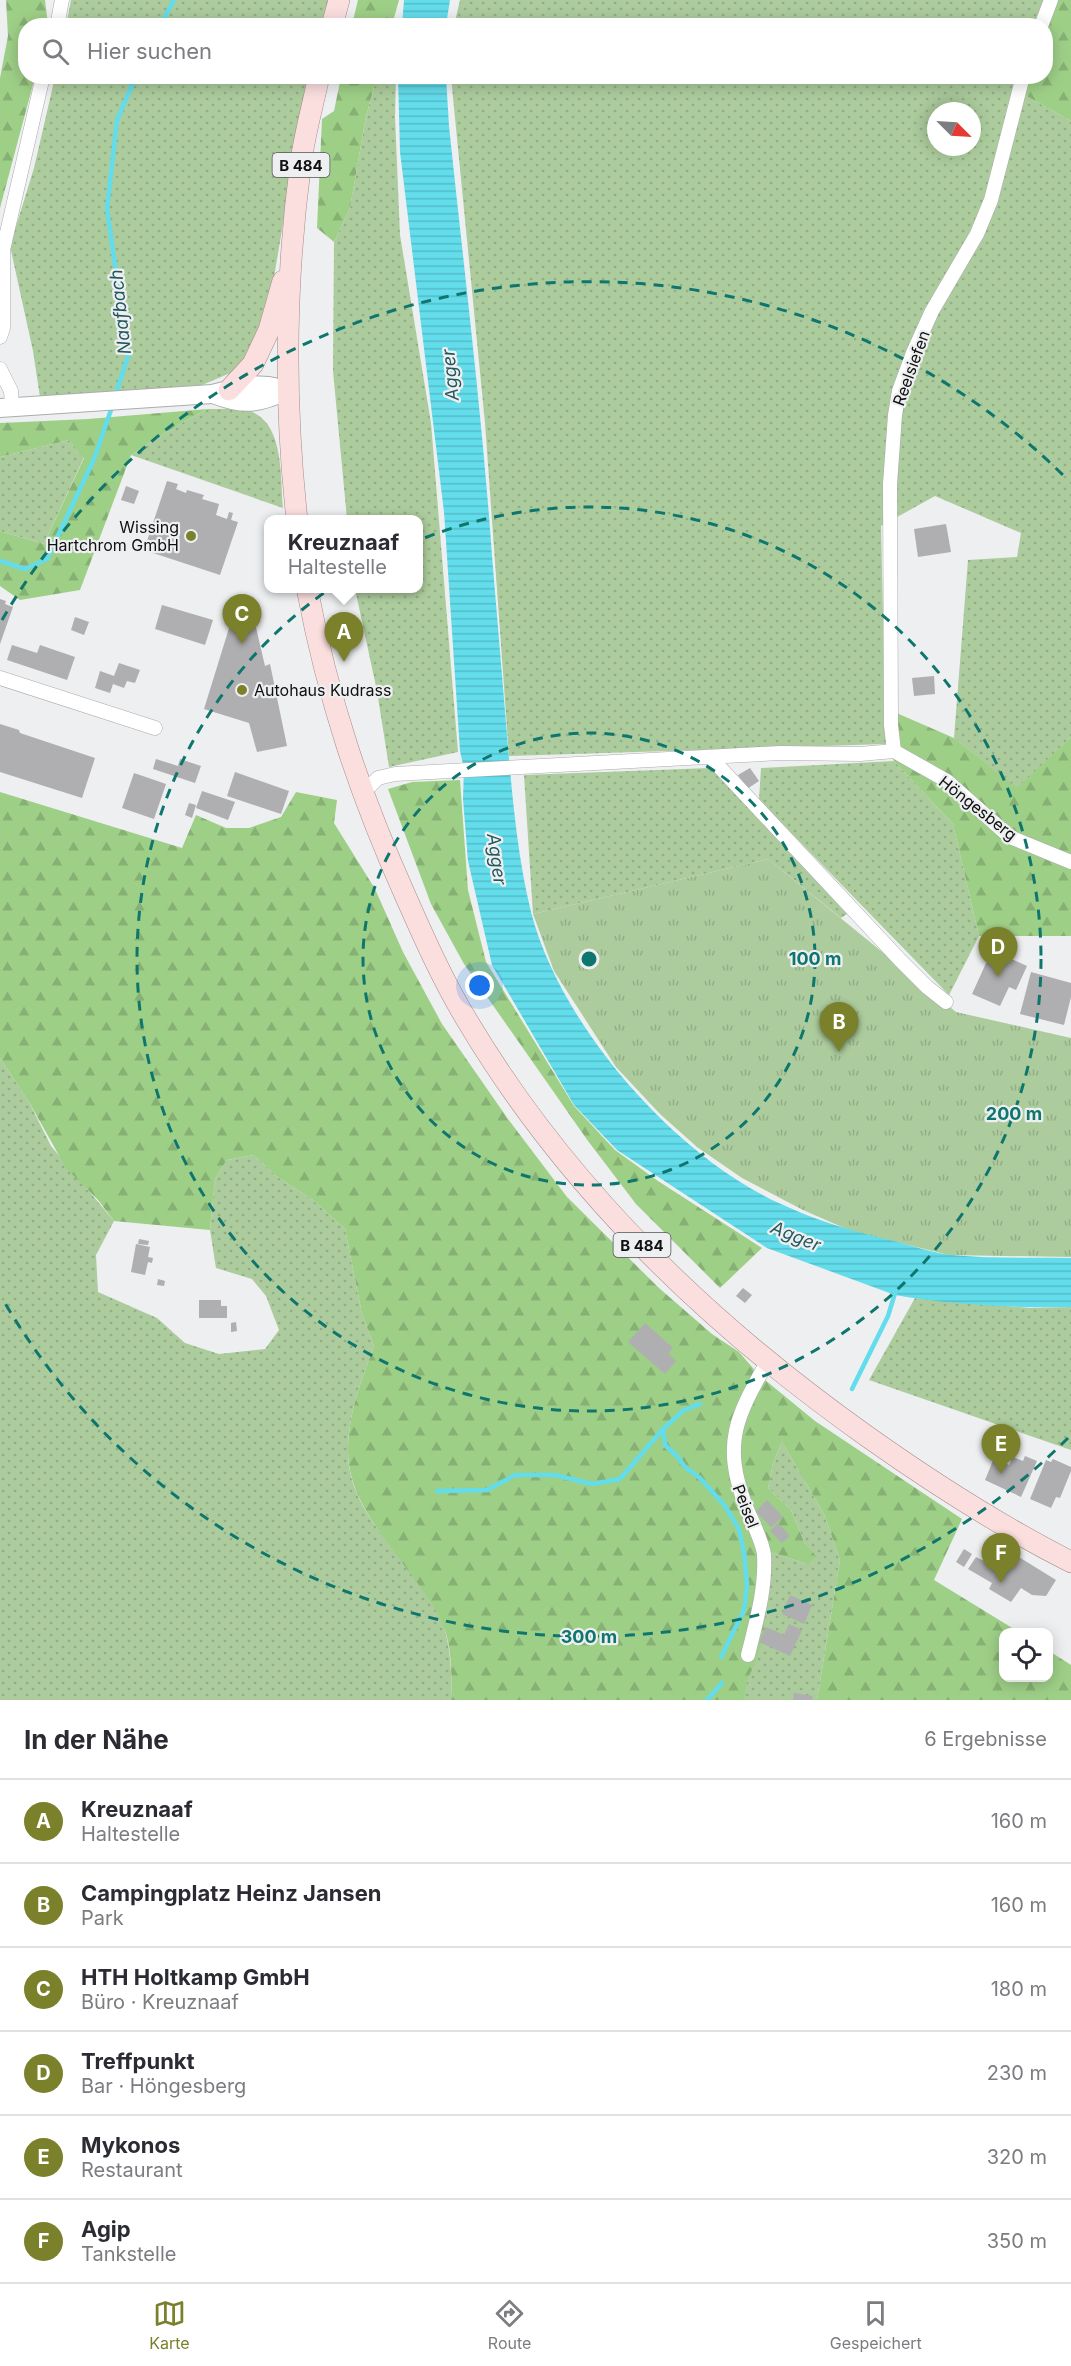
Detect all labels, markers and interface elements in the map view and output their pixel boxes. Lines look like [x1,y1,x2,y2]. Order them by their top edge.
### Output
search box [18,18,1053,84]
icon: search [39,35,72,68]
text: Hier suchen [87,38,212,64]
north arrow [927,102,981,156]
road number: B 484 [272,153,330,177]
water label: Naafbach [105,268,135,356]
street label: Reelsiefen [888,328,934,408]
water label: Agger [437,347,463,403]
popup [264,515,423,593]
place label: Wissing Hartchrom GmbH [47,517,179,555]
marker: Wissing Hartchrom GmbH [184,529,198,543]
text: Kreuznaaf [288,529,399,555]
text: Haltestelle [288,555,387,579]
pin: C [222,594,262,644]
pin: A [324,612,364,662]
place label: Autohaus Kudrass [254,680,391,700]
marker: Autohaus Kudrass [235,683,249,697]
street label: Höngesberg [935,771,1021,845]
water label: Agger [483,831,511,887]
pin: D [978,928,1018,977]
text: 100 m [789,948,841,969]
centre of rings [579,949,599,969]
your location [465,971,494,1000]
pin: B [820,1002,858,1052]
text: 200 m [986,1103,1042,1124]
water label: Agger [767,1216,825,1256]
road number: B 484 [614,1233,670,1257]
pin: E [982,1424,1020,1474]
street label: Peisel [729,1481,763,1531]
pin: F [982,1534,1020,1583]
text: 300 m [561,1626,617,1647]
map controls [999,1628,1053,1682]
button: locate [999,1628,1053,1682]
text: In der Nähe [24,1724,169,1755]
text: 6 Ergebnisse [924,1727,1047,1751]
text: Kreuznaaf [81,1796,193,1822]
text: A [36,1809,51,1833]
text: 160 m [991,1809,1047,1833]
text: Haltestelle [81,1822,180,1846]
text: Campingplatz Heinz Jansen [81,1880,381,1906]
text: B [37,1893,50,1917]
text: 160 m [991,1893,1047,1917]
text: Park [81,1906,124,1930]
text: HTH Holtkamp GmbH [81,1964,310,1990]
text: C [36,1977,51,2001]
text: 180 m [991,1977,1047,2001]
text: Büro · Kreuznaaf [81,1990,239,2014]
text: Treffpunkt [81,2048,195,2074]
text: D [36,2061,51,2085]
text: 230 m [987,2061,1047,2085]
text: Bar · Höngesberg [81,2074,246,2098]
text: Mykonos [81,2132,180,2158]
text: E [37,2145,50,2169]
text: 320 m [987,2145,1047,2169]
text: Restaurant [81,2158,183,2182]
text: Agip [81,2216,131,2242]
text: F [38,2229,49,2253]
text: 350 m [987,2229,1047,2253]
text: Tankstelle [81,2242,176,2266]
tab: Karte [149,2297,190,2353]
tab: Route [488,2297,531,2353]
tab: Gespeichert [830,2297,922,2353]

